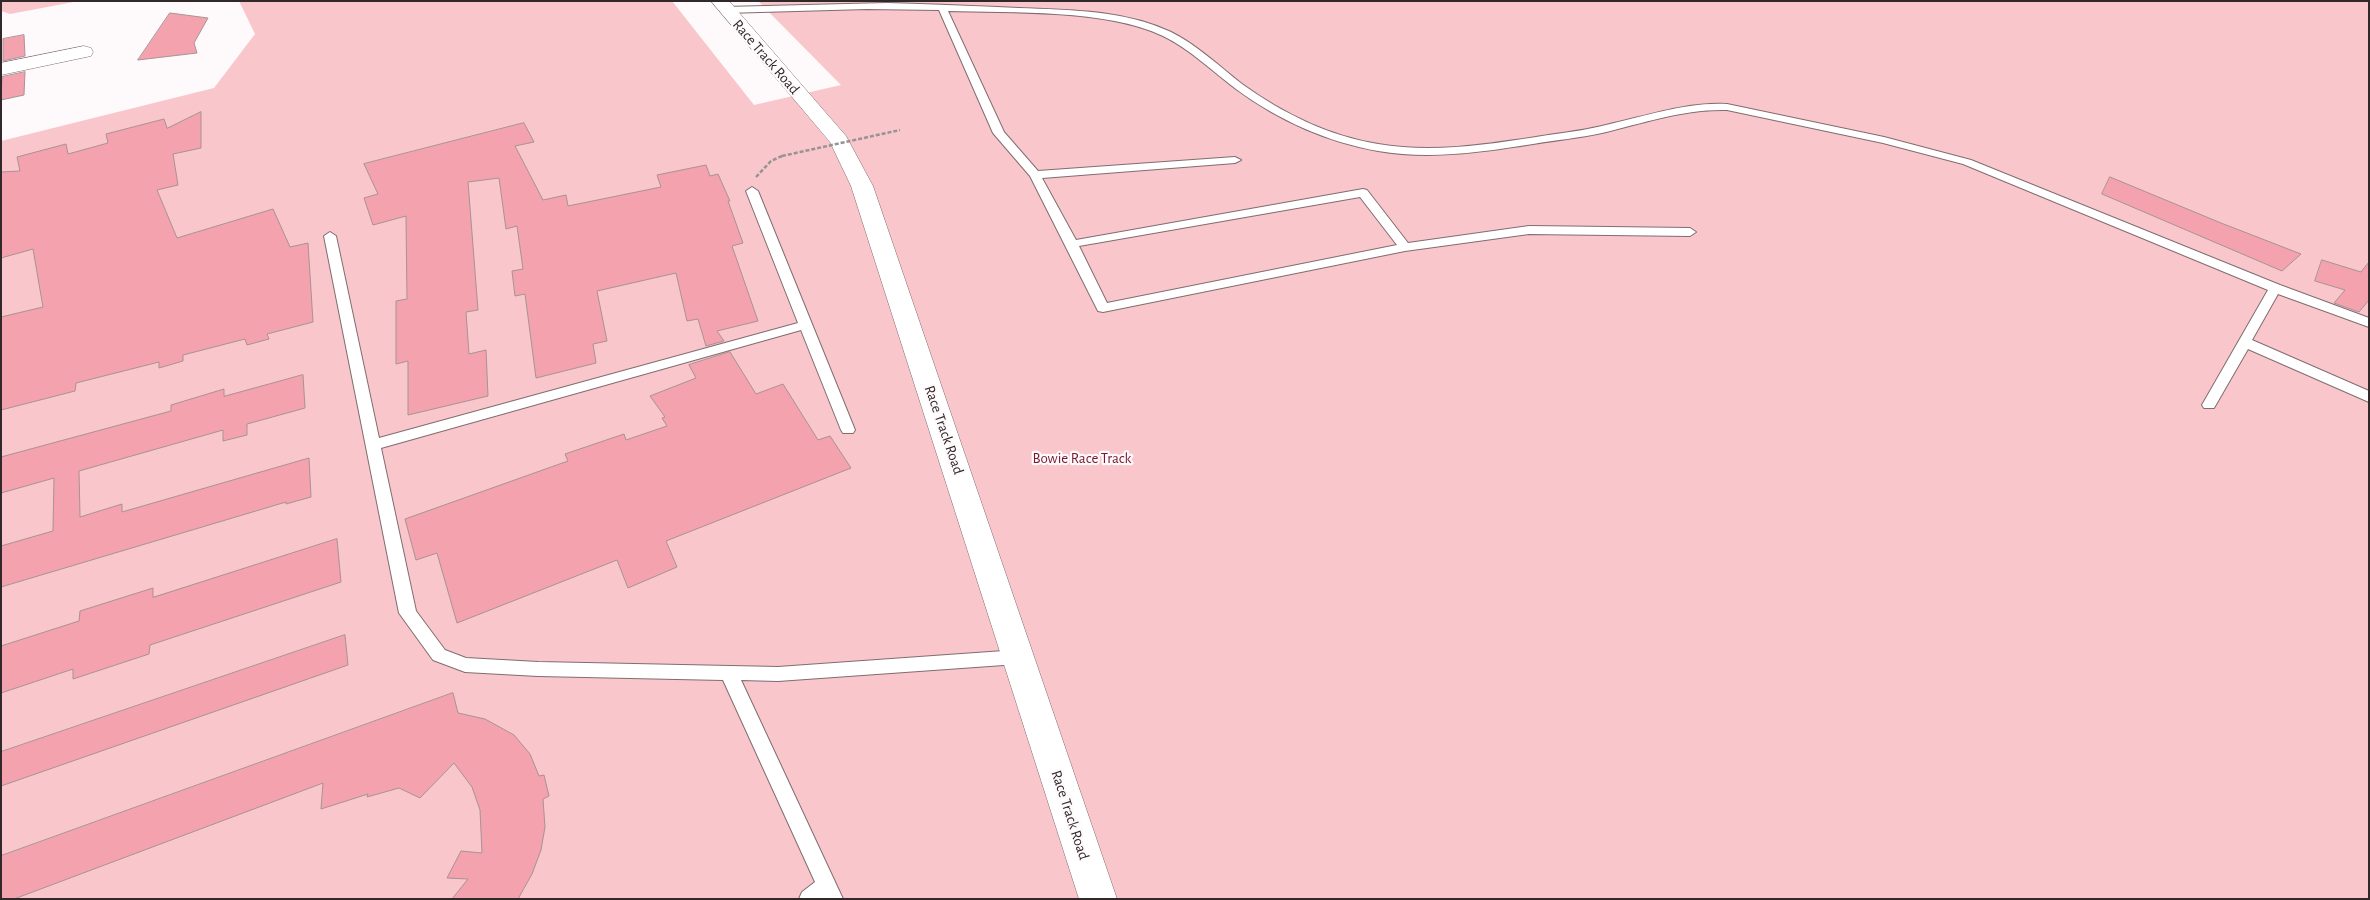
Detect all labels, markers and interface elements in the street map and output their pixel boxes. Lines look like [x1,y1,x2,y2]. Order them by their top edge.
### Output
street label: Race Track Road [729,16,803,98]
street label: Race Track Road [920,383,968,477]
park label: Bowie Race Track [1033,449,1131,467]
street label: Race Track Road [1047,768,1093,862]

